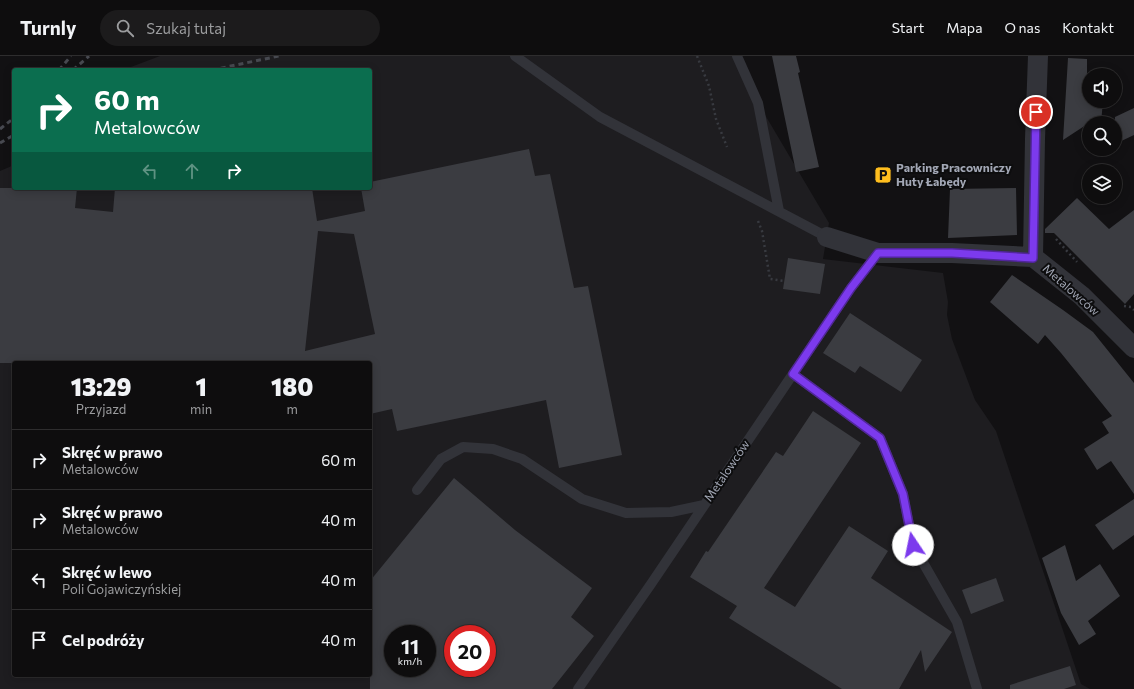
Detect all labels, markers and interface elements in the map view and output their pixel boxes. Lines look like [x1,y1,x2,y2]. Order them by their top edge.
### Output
search box [100,10,380,46]
text: Turnly [20,16,76,39]
icon: search [114,17,136,39]
text: Szukaj tutaj [146,19,226,37]
text: Start [892,19,924,36]
text: Mapa [946,19,982,36]
text: O nas [1004,19,1040,36]
text: Kontakt [1062,19,1114,36]
map controls [1082,68,1122,204]
button: sound [1082,68,1122,108]
text: 60 m [94,82,160,116]
icon: right [28,84,80,136]
pin [1019,95,1053,129]
icon: arrive [1025,101,1047,123]
text: Metalowców [94,116,200,138]
button: search [1082,116,1122,156]
icon: left [139,160,161,182]
icon: ahead [181,160,203,182]
icon: right [223,160,245,182]
place label: Parking Pracowniczy Huty Łabędy [896,160,1012,188]
button: layers [1082,164,1122,204]
parking icon: Parking Pracowniczy Huty Łabędy [873,165,893,185]
street label: Metalowców [1040,261,1103,318]
text: 13:29 [71,372,131,401]
text: 1 [196,372,207,401]
text: 180 [271,372,313,401]
text: Przyjazd [76,401,126,417]
text: min [190,401,212,417]
text: m [286,401,298,417]
street label: Metalowców [701,437,752,504]
text: Skręć w prawo [62,443,163,461]
icon: right [28,449,50,471]
text: 60 m [321,451,356,469]
text: Metalowców [62,461,139,477]
text: Skręć w prawo [62,503,163,521]
icon: right [28,509,50,531]
text: 40 m [321,511,356,529]
text: Metalowców [62,521,139,537]
position arrow [892,524,934,566]
text: Skręć w lewo [62,563,152,581]
icon: left [28,569,50,591]
text: 40 m [321,571,356,589]
text: Poli Gojawiczyńskiej [62,581,181,597]
speed limit sign: 20 [444,625,496,677]
icon: arrive [28,629,50,651]
text: Cel podróży [62,631,145,649]
text: 40 m [321,631,356,649]
text: 11 [401,634,419,658]
text: km/h [398,655,422,667]

